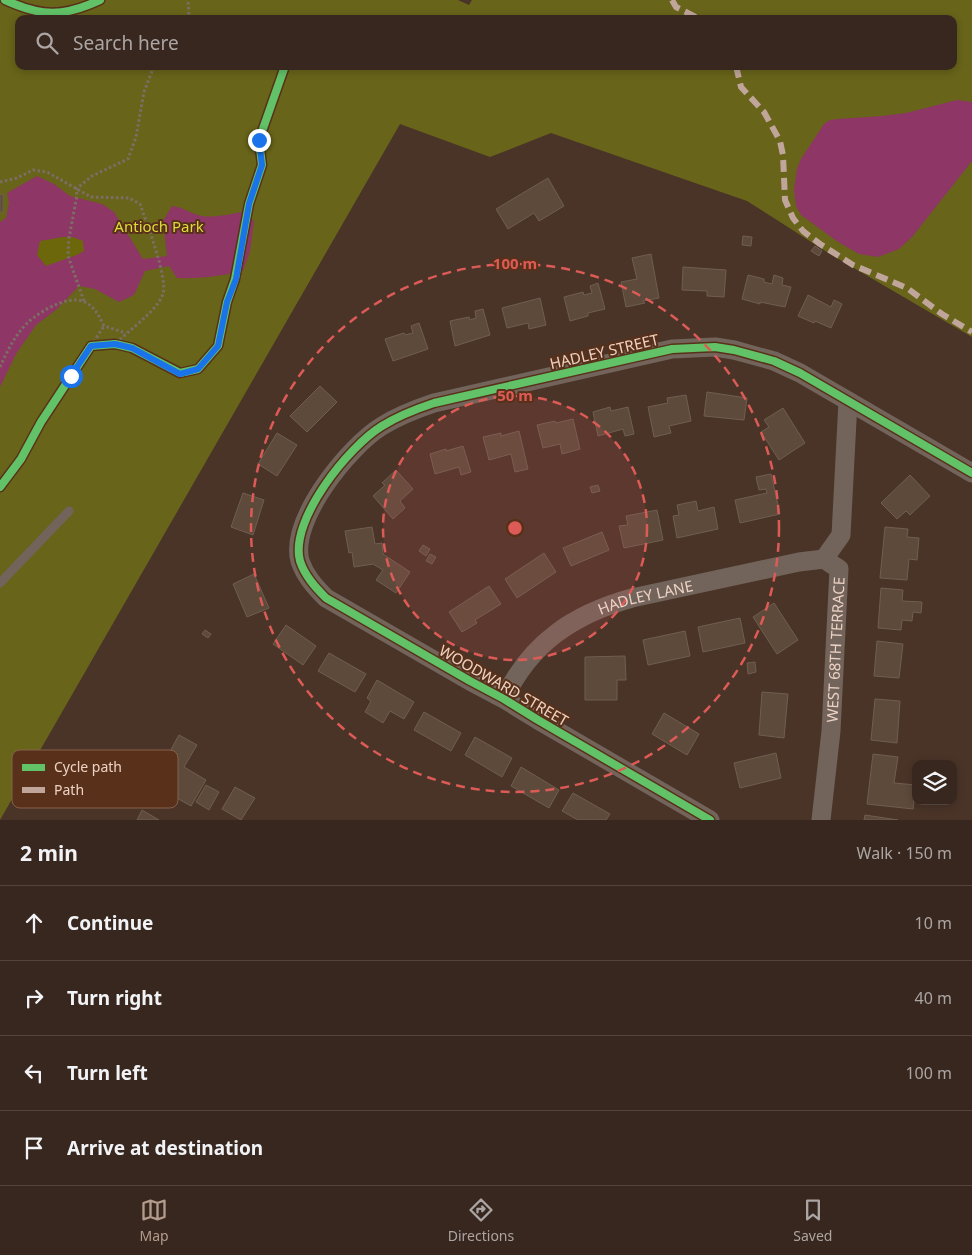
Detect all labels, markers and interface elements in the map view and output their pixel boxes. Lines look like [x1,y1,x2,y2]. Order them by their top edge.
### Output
search box [15,15,957,70]
icon: search [33,29,61,57]
text: Search here [73,30,179,56]
route end [248,129,271,152]
park label: Antioch Park [114,216,204,236]
text: 100 m [493,253,537,273]
street label: HADLEY STREET [548,329,661,373]
route start [60,365,83,388]
text: 50 m [497,385,533,405]
centre of rings [506,519,524,537]
street label: HADLEY LANE [595,575,695,619]
street label: WEST 68TH TERRACE [821,576,849,723]
street label: WOODWARD STREET [436,640,573,731]
legend [12,750,178,808]
text: Cycle path [54,757,122,776]
map controls [912,760,957,805]
button: layers [912,760,957,805]
text: Path [54,780,84,799]
text: 2 min [20,839,78,867]
text: Walk · 150 m [857,842,952,864]
icon: ahead [20,909,48,937]
text: Continue [67,910,153,936]
text: 10 m [915,912,952,934]
icon: right [20,984,48,1012]
text: Turn right [67,985,162,1011]
text: 40 m [915,987,952,1009]
icon: left [20,1059,48,1087]
text: Turn left [67,1060,148,1086]
text: 100 m [905,1062,952,1084]
icon: arrive [20,1134,48,1162]
text: Arrive at destination [67,1135,263,1161]
tab: Map [140,1196,169,1245]
tab: Directions [448,1196,514,1245]
tab: Saved [793,1196,832,1245]

